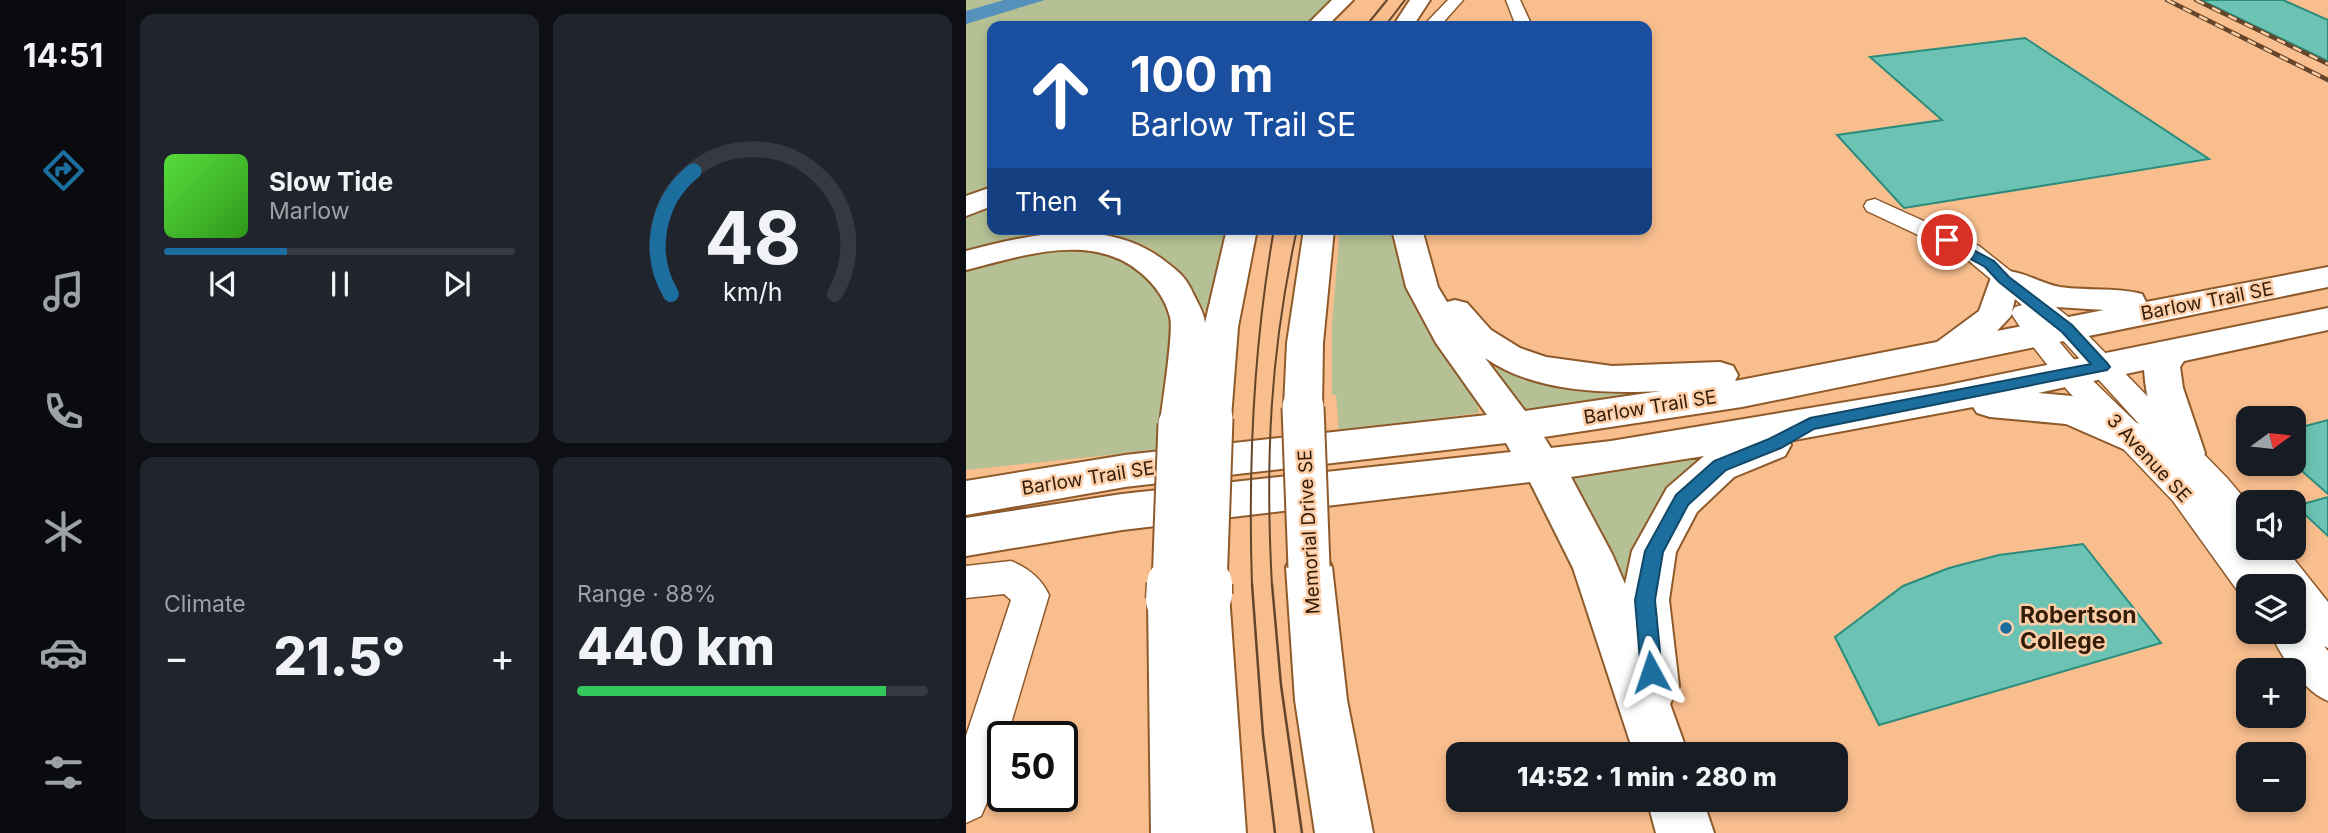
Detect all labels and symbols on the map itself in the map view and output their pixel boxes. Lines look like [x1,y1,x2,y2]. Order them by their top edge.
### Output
pin [1917,210,1977,270]
street label: Barlow Trail SE [2139,277,2275,325]
street label: Barlow Trail SE [1582,385,1718,429]
north arrow [2236,406,2306,476]
street label: 3 Avenue SE [2102,409,2196,507]
street label: Memorial Drive SE [1293,449,1325,615]
street label: Barlow Trail SE [1020,456,1156,500]
place label: Robertson College [2020,601,2137,655]
marker: Robertson College [1998,620,2014,636]
position arrow [1614,635,1688,709]
speed limit sign: 50 [987,721,1078,812]

